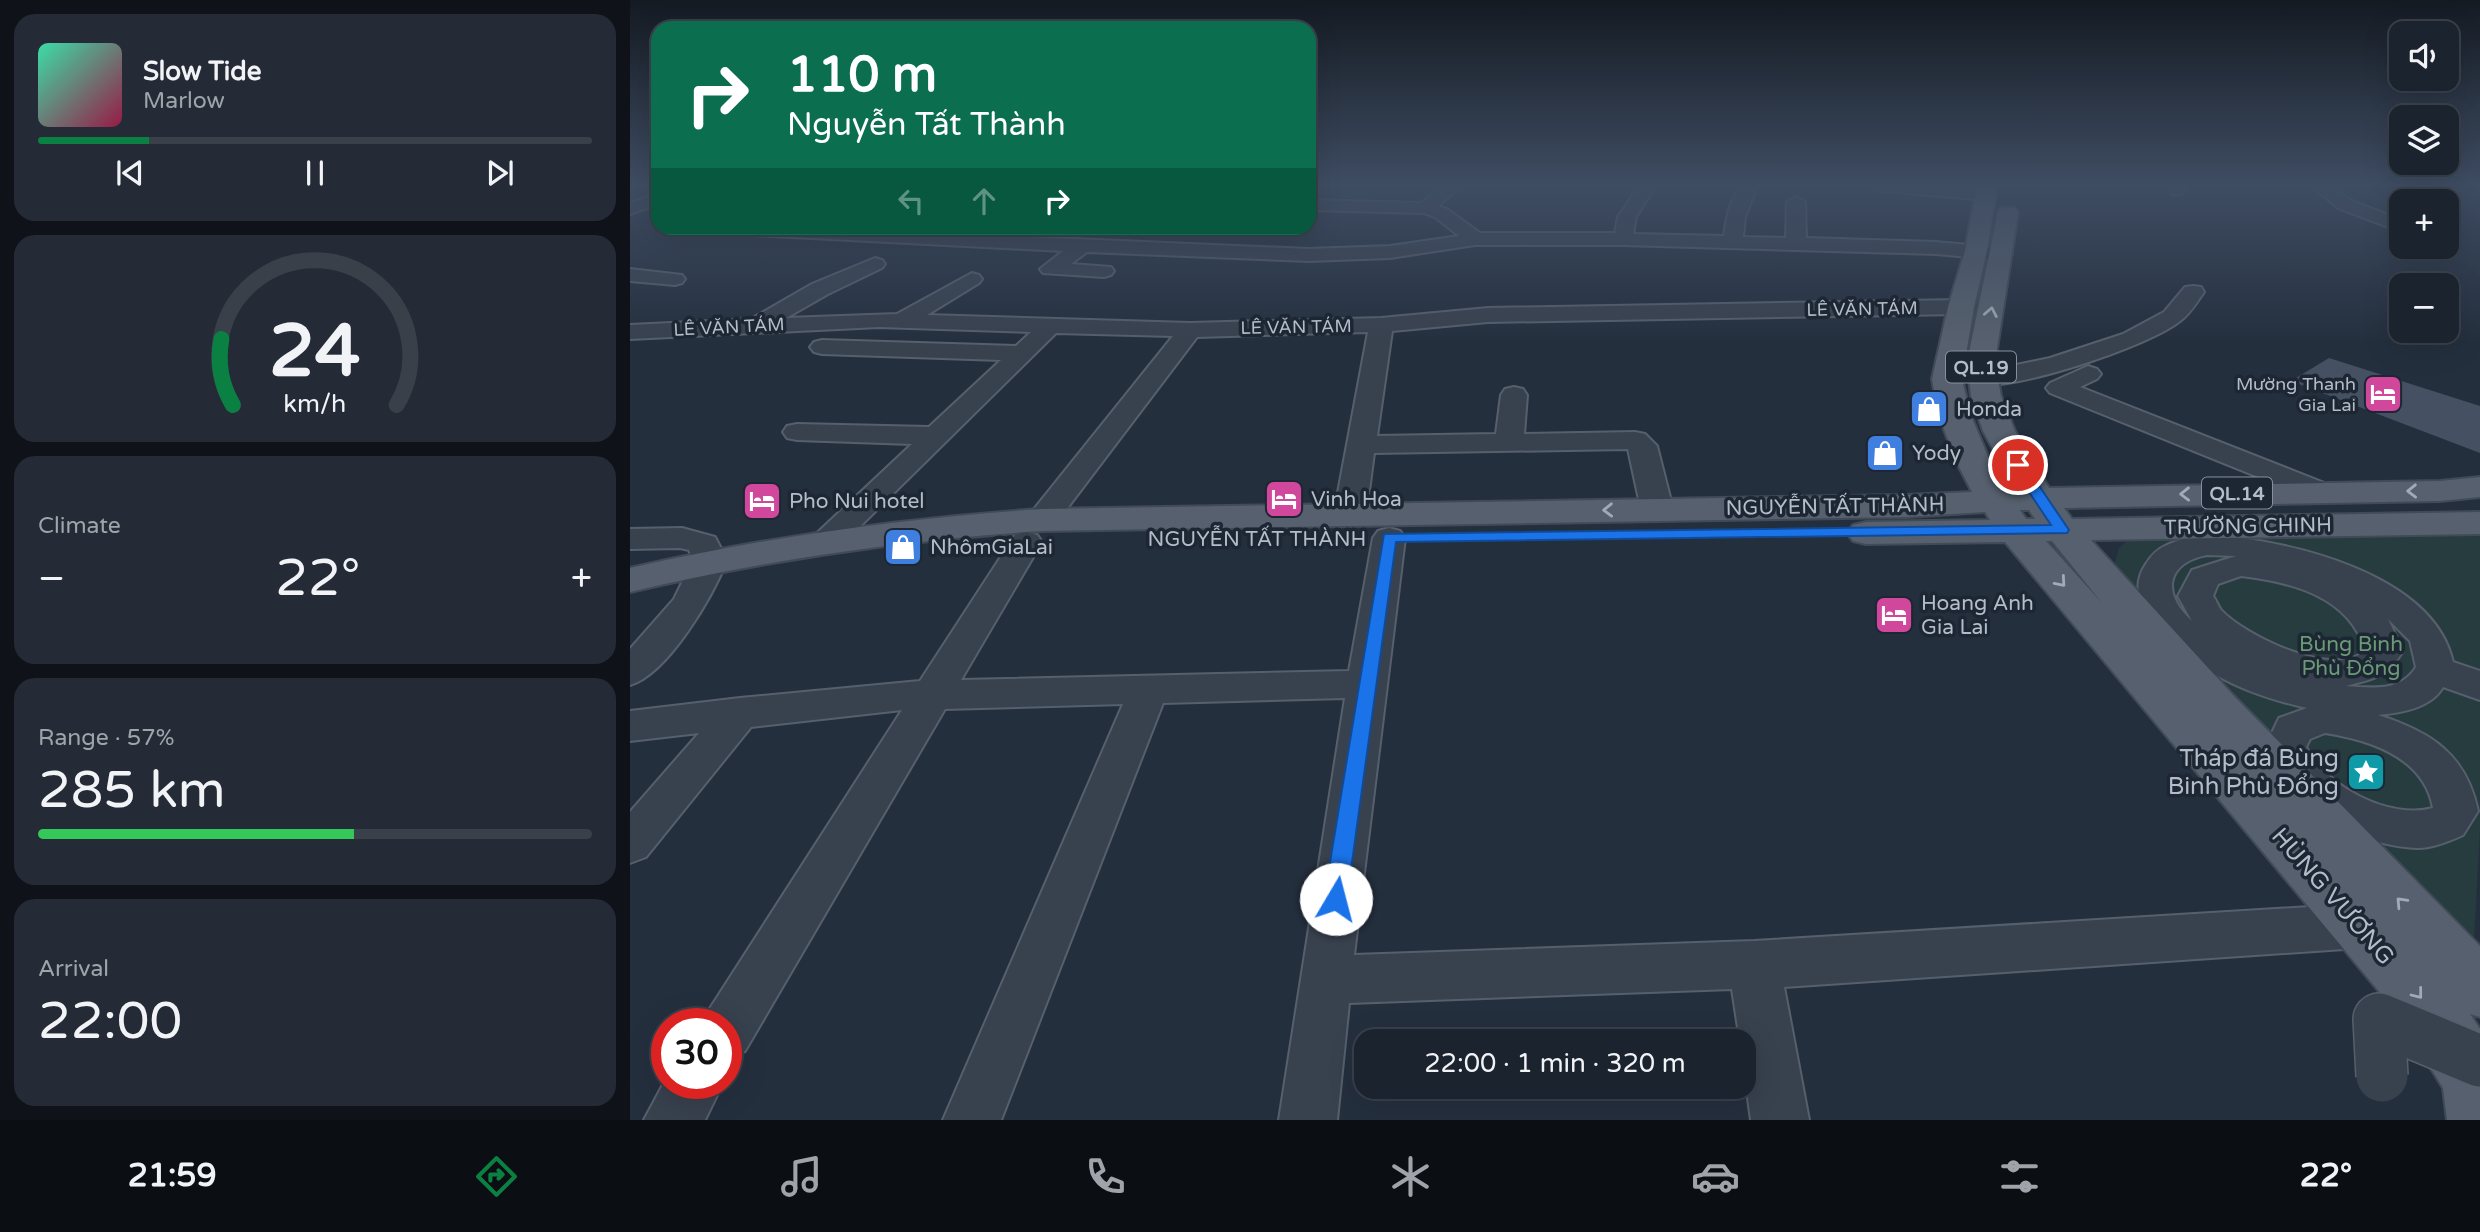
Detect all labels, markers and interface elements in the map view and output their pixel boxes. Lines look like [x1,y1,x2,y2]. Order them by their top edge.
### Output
map controls [2389,21,2459,343]
button: sound [2389,21,2459,91]
text: 110 m [787,46,937,105]
icon: right [672,49,763,140]
text: Slow Tide [143,56,261,87]
text: Marlow [143,87,225,115]
button: layers [2389,105,2459,175]
text: Nguyễn Tất Thành [787,106,1066,144]
icon: previous [111,154,149,192]
icon: pause [296,154,334,192]
icon: next [481,154,519,192]
icon: left [892,182,930,220]
icon: ahead [965,182,1003,220]
icon: right [1038,182,1076,220]
button: + [2389,189,2459,259]
button: − [2389,273,2459,343]
street label: LÊ VĂN TÁM [1806,297,1918,321]
one-way arrow [1983,306,1998,318]
text: 24 [269,308,361,396]
street label: LÊ VĂN TÁM [673,313,785,341]
street label: LÊ VĂN TÁM [1240,315,1352,339]
road number: QL.19 [1946,352,2016,382]
place label: Mường Thanh Gia Lai [2236,373,2356,416]
hotel icon: Mường Thanh Gia Lai [2362,373,2404,415]
shop icon: Honda [1908,388,1950,430]
text: km/h [284,389,346,419]
place label: Honda [1956,397,2022,422]
shop icon: Yody [1864,432,1906,474]
pin [1988,435,2048,495]
place label: Yody [1912,441,1961,466]
icon: arrive [1999,446,2037,484]
hotel icon: Vinh Hoa [1263,478,1305,520]
road number: QL.14 [2202,478,2272,508]
hotel icon: Pho Nui hotel [741,480,783,522]
one-way arrow [2406,483,2417,499]
one-way arrow [2179,486,2189,502]
place label: Vinh Hoa [1311,487,1402,512]
place label: Pho Nui hotel [789,489,925,514]
street label: NGUYỄN TẤT THÀNH [1725,490,1945,521]
one-way arrow [1603,502,1614,517]
text: Climate [38,512,121,540]
street label: TRƯỜNG CHINH [2164,513,2332,540]
street label: NGUYỄN TẤT THÀNH [1148,525,1366,552]
shop icon: NhômGiaLai [882,526,924,568]
place label: NhômGiaLai [930,535,1053,560]
text: 22° [275,547,360,610]
text: − [38,556,65,602]
text: + [571,556,592,602]
one-way arrow [2053,574,2065,587]
place label: Hoang Anh Gia Lai [1921,591,2034,640]
hotel icon: Hoang Anh Gia Lai [1873,594,1915,636]
park label: Bùng Binh Phù Đổng [2299,632,2403,681]
text: Range · 57% [38,724,174,752]
place label: Tháp đá Bùng Binh Phù Đổng [2168,744,2339,801]
place icon: Tháp đá Bùng Binh Phù Đổng [2345,751,2387,793]
text: 285 km [38,759,226,822]
street label: HÙNG VƯƠNG [2265,821,2401,971]
position arrow [1299,862,1373,936]
one-way arrow [2397,897,2409,910]
text: Arrival [38,955,109,983]
one-way arrow [2410,987,2423,999]
text: 22:00 [38,990,182,1053]
speed limit sign: 30 [651,1008,742,1099]
text: 22:00 · 1 min · 320 m [1424,1048,1686,1079]
icon: directions [472,1152,521,1201]
icon: music [777,1152,826,1201]
icon: phone [1081,1152,1130,1201]
icon: climate [1386,1152,1435,1201]
icon: car [1691,1152,1740,1201]
icon: filters [1995,1152,2044,1201]
text: 21:59 [128,1157,217,1195]
text: 22° [2300,1157,2352,1195]

